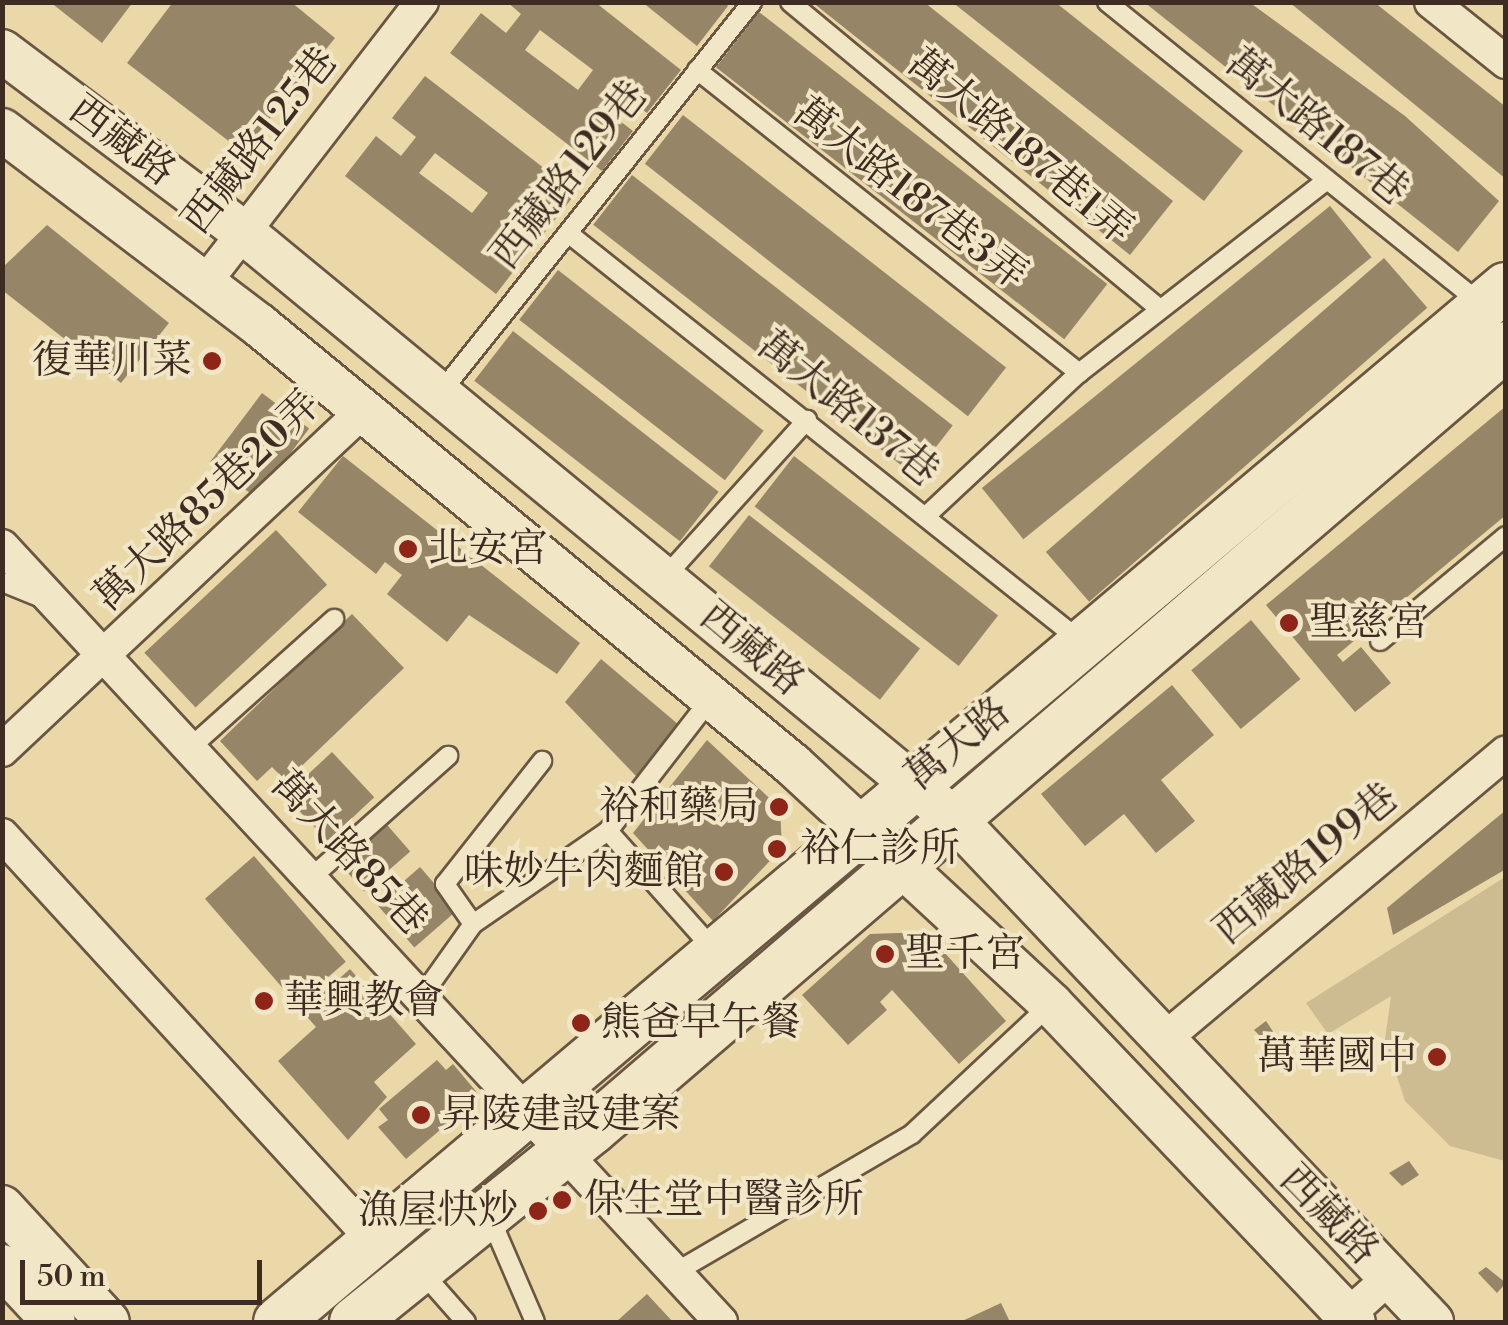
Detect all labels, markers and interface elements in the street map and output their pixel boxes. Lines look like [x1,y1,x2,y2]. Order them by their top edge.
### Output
street label: 西藏路125巷 [172,38,348,244]
street label: 萬大路187巷1弄 [898,39,1142,255]
street label: 萬大路187巷 [1216,39,1418,215]
street label: 西藏路129巷 [481,72,657,278]
street label: 西藏路 [60,86,184,196]
street label: 萬大路187巷3弄 [784,88,1036,300]
street label: 萬大路137巷 [748,322,948,496]
place label: 復華川菜 [32,337,192,385]
marker: 復華川菜 [201,350,223,372]
street label: 萬大路85巷20弄 [84,381,330,621]
place label: 北安宮 [428,525,548,573]
marker: 北安宮 [397,538,419,560]
street label: 西藏路 [691,592,813,706]
place label: 聖慈宮 [1309,599,1429,647]
marker: 聖慈宮 [1278,612,1300,634]
street label: 萬大路 [896,688,1020,800]
street label: 萬大路85巷 [261,761,437,945]
street label: 西藏路199巷 [1205,774,1407,954]
place label: 裕和藥局 [599,783,759,831]
marker: 裕和藥局 [768,796,790,818]
place label: 裕仁診所 [800,825,960,873]
marker: 裕仁診所 [764,836,790,862]
place label: 味妙牛肉麵館 [464,848,704,896]
marker: 味妙牛肉麵館 [713,861,735,883]
place label: 聖千宮 [905,930,1025,978]
marker: 聖千宮 [874,943,896,965]
place label: 華興教會 [284,977,444,1025]
marker: 華興教會 [253,990,275,1012]
place label: 熊爸早午餐 [601,999,801,1047]
marker: 熊爸早午餐 [570,1012,592,1034]
place label: 萬華國中 [1257,1033,1417,1081]
marker: 萬華國中 [1426,1046,1448,1068]
place label: 昇陵建設建案 [441,1091,681,1139]
marker: 昇陵建設建案 [410,1104,432,1126]
street label: 西藏路 [1270,1155,1388,1275]
place label: 保生堂中醫診所 [584,1176,864,1224]
place label: 漁屋快炒 [358,1187,518,1235]
marker: 保生堂中醫診所 [549,1187,575,1213]
marker: 漁屋快炒 [527,1200,549,1222]
scale bar [25,1240,268,1302]
text: 50 m [37,1258,106,1296]

